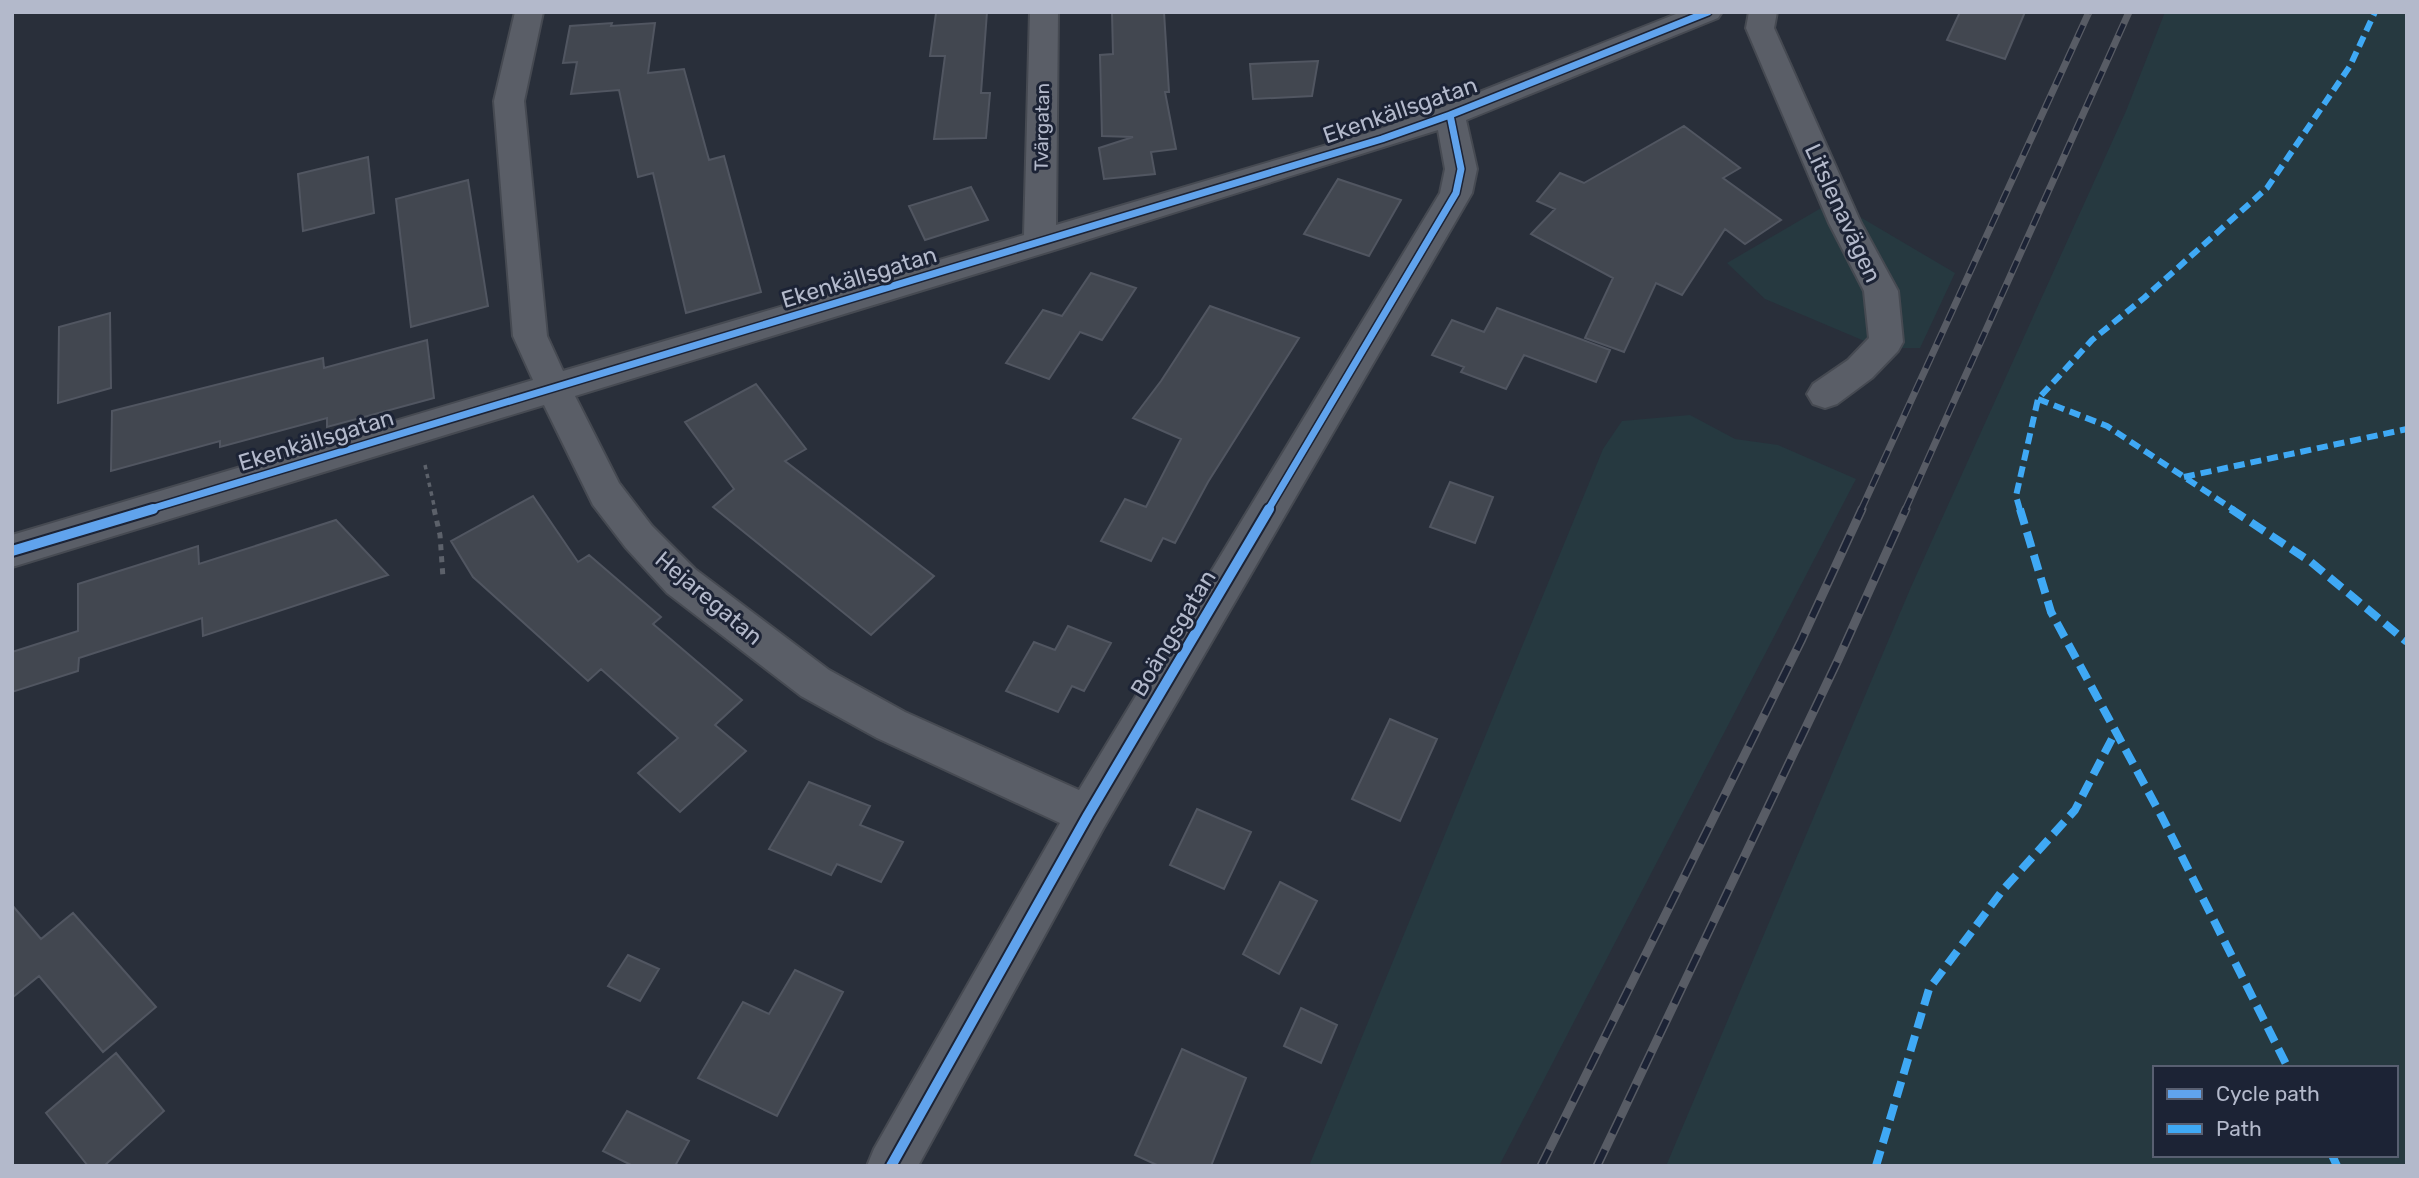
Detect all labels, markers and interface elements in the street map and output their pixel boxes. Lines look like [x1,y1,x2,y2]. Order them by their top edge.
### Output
street label: Ekenkällsgatan [1319,71,1481,149]
street label: Tvärgatan [1030,83,1054,171]
street label: Litslenavägen [1799,139,1887,287]
street label: Ekenkällsgatan [778,240,940,314]
street label: Ekenkällsgatan [235,403,397,477]
street label: Hejaregatan [650,545,768,651]
street label: Boängsgatan [1124,565,1222,701]
legend [2153,1066,2398,1157]
text: Cycle path [2216,1081,2320,1106]
text: Path [2216,1116,2262,1141]

